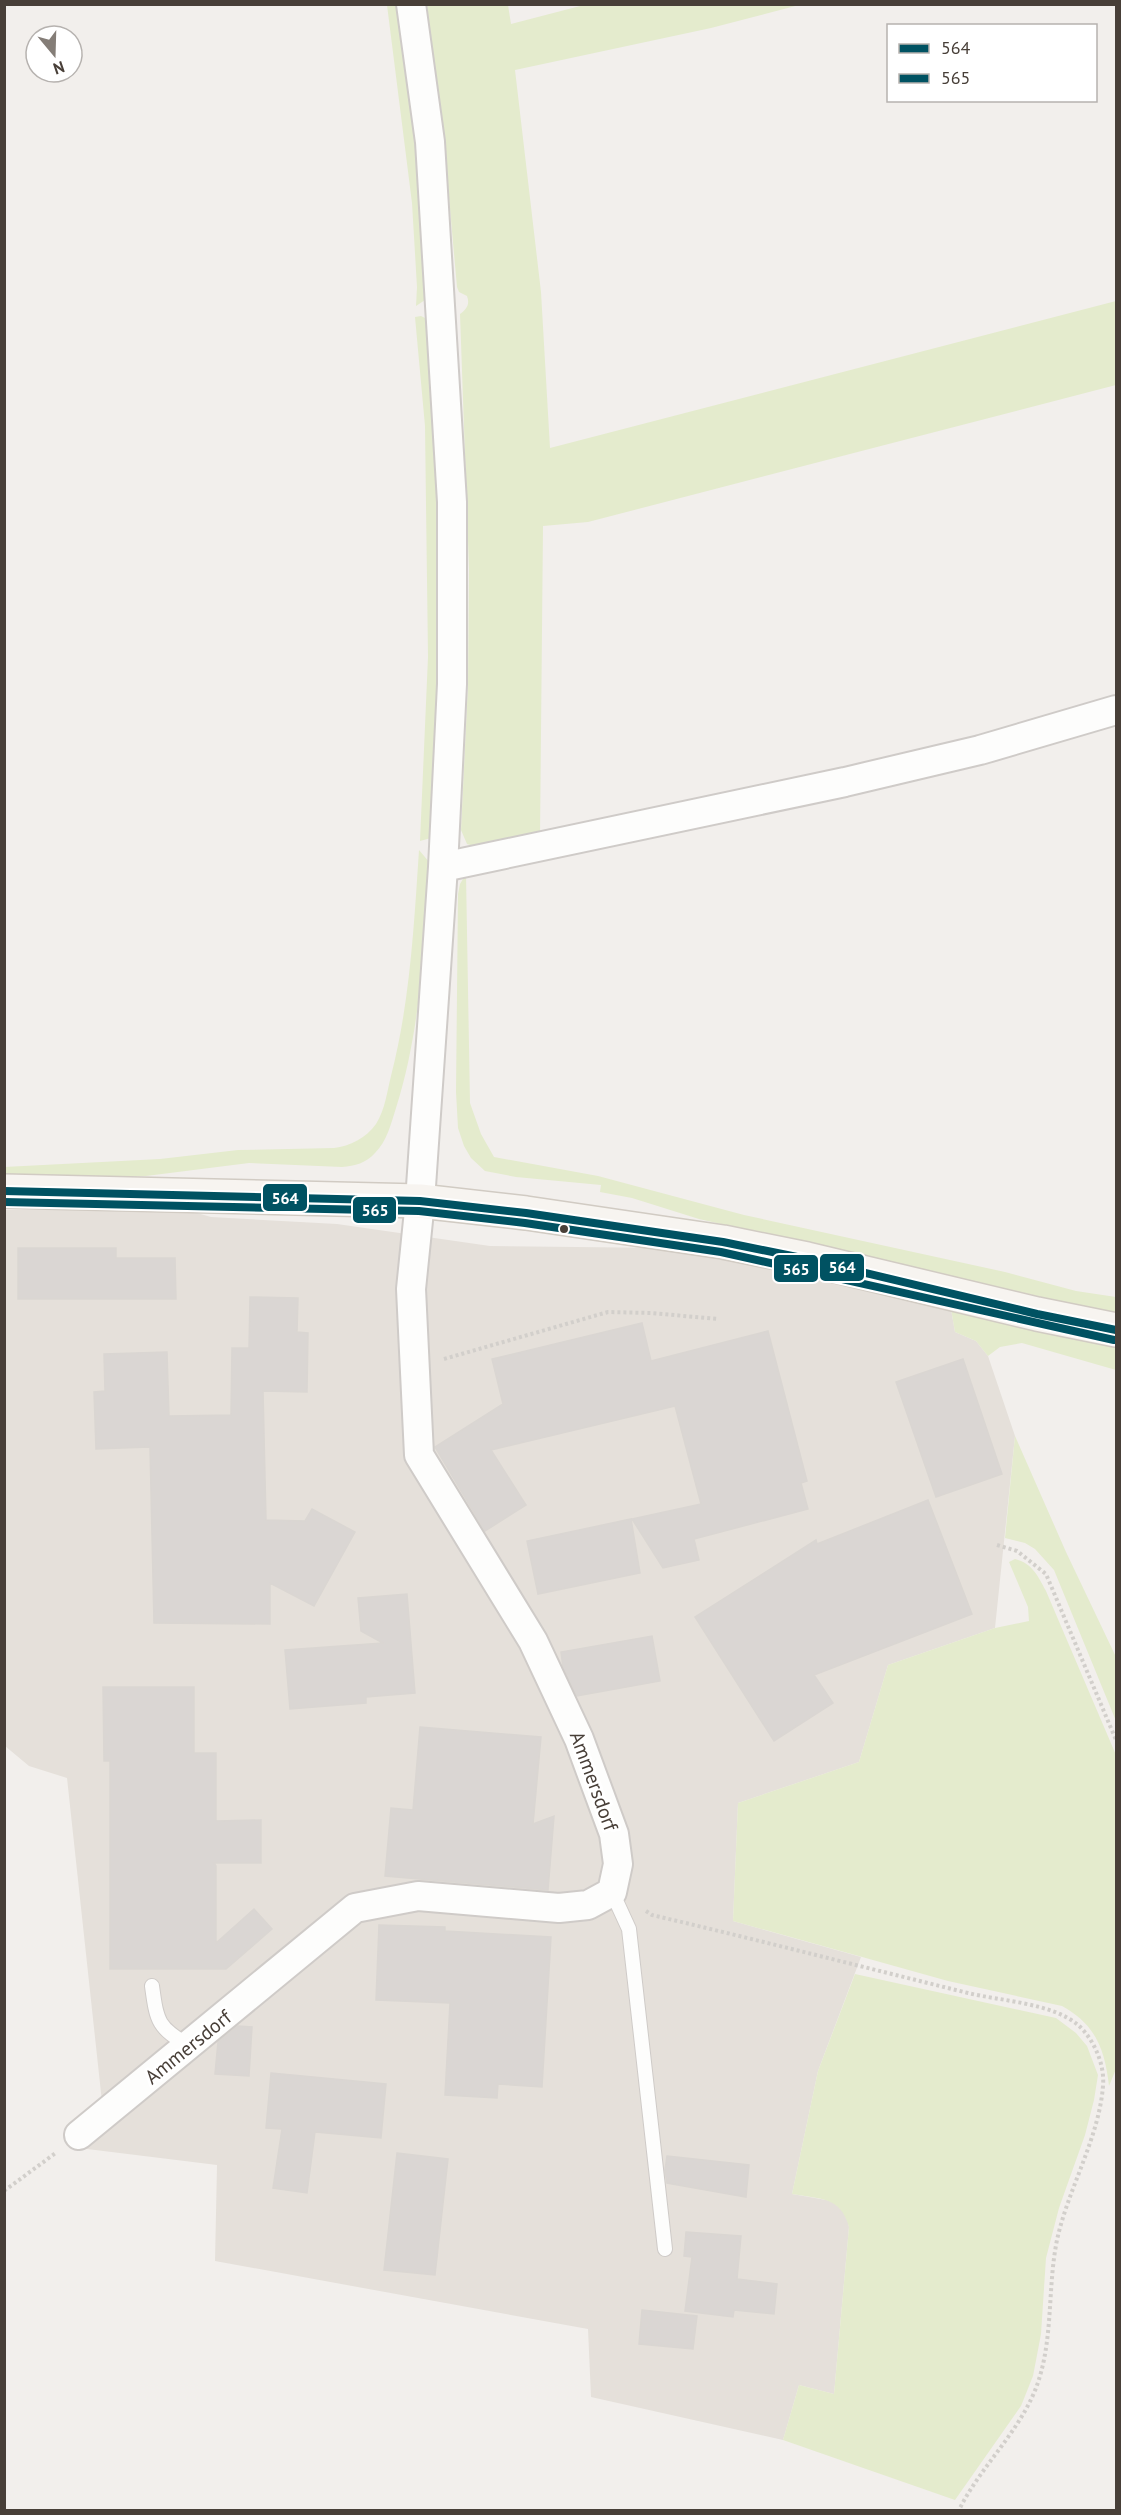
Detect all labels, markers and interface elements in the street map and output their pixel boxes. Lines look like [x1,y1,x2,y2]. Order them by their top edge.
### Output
north arrow [24,24,84,84]
legend [887,24,1097,102]
text: 564 [941,36,971,59]
text: N [51,57,67,79]
text: 565 [941,66,970,89]
line badge: 564 [262,1183,308,1212]
text: 564 [271,1188,299,1208]
line badge: 565 [352,1196,397,1224]
text: 565 [361,1200,389,1220]
unlabelled marker [558,1223,570,1235]
line badge: 564 [819,1253,865,1282]
line badge: 565 [773,1254,819,1283]
text: 564 [828,1257,856,1277]
text: 565 [782,1259,810,1279]
street label: Ammersdorf [564,1728,625,1836]
street label: Ammersdorf [139,2003,238,2090]

